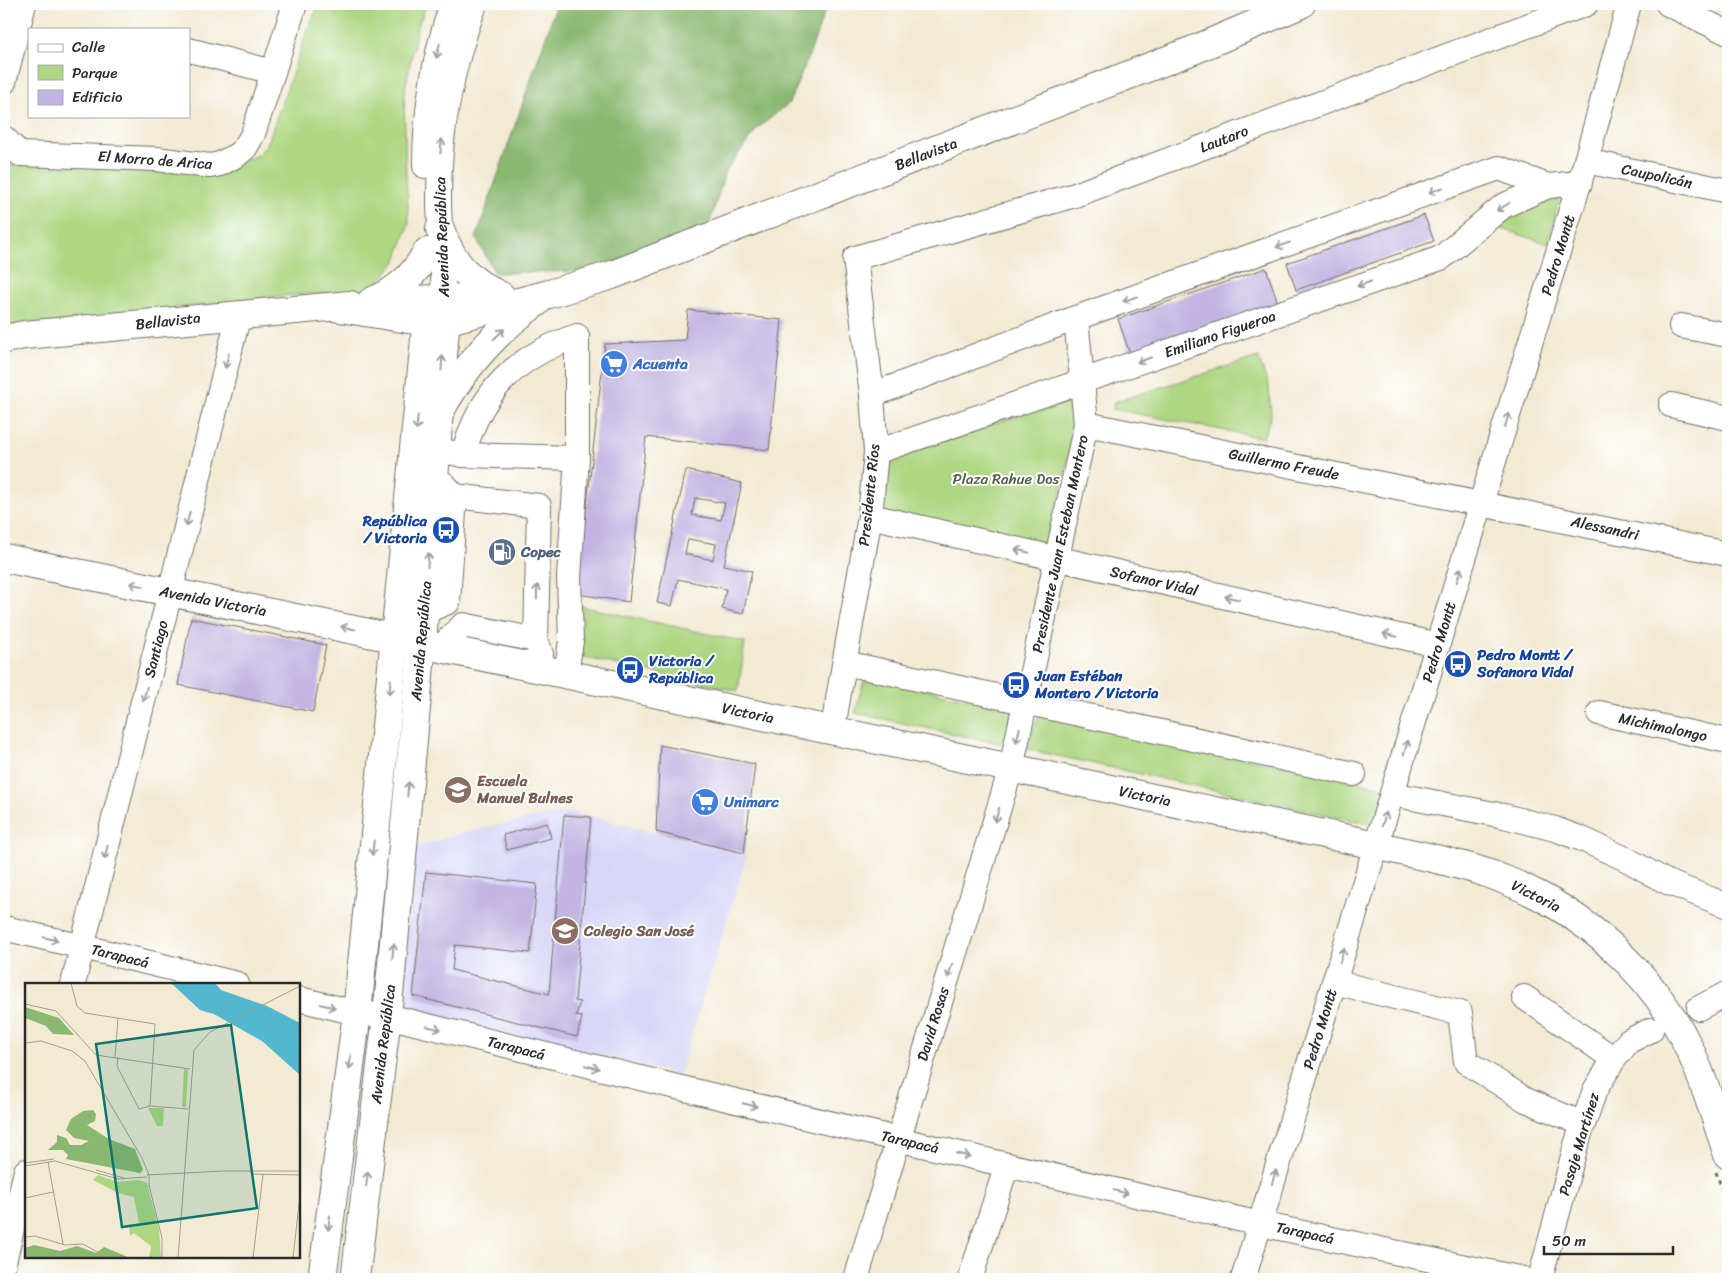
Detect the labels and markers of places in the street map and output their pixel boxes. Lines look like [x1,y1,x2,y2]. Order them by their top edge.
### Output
supermarket icon: Acuenta [599,349,629,379]
place label: Acuenta [632,351,688,377]
place label: República / Victoria [362,508,427,551]
bus stop icon: República / Victoria [431,515,461,545]
fuel station icon: Copec [487,537,517,567]
place label: Copec [520,539,562,565]
place label: Pedro Montt / Sofanora Vidal [1476,642,1574,685]
place label: Victoria / República [648,648,715,691]
bus stop icon: Pedro Montt / Sofanora Vidal [1443,649,1473,679]
bus stop icon: Victoria / República [615,655,645,685]
place label: Juan Estéban Montero / Victoria [1034,663,1159,706]
bus stop icon: Juan Estéban Montero / Victoria [1001,670,1031,700]
place label: Escuela Manuel Bulnes [476,768,574,811]
school or university icon: Escuela Manuel Bulnes [443,775,473,805]
supermarket icon: Unimarc [690,787,720,817]
place label: Unimarc [724,789,779,815]
school or university icon: Colegio San José [550,916,580,946]
place label: Colegio San José [583,918,695,944]

